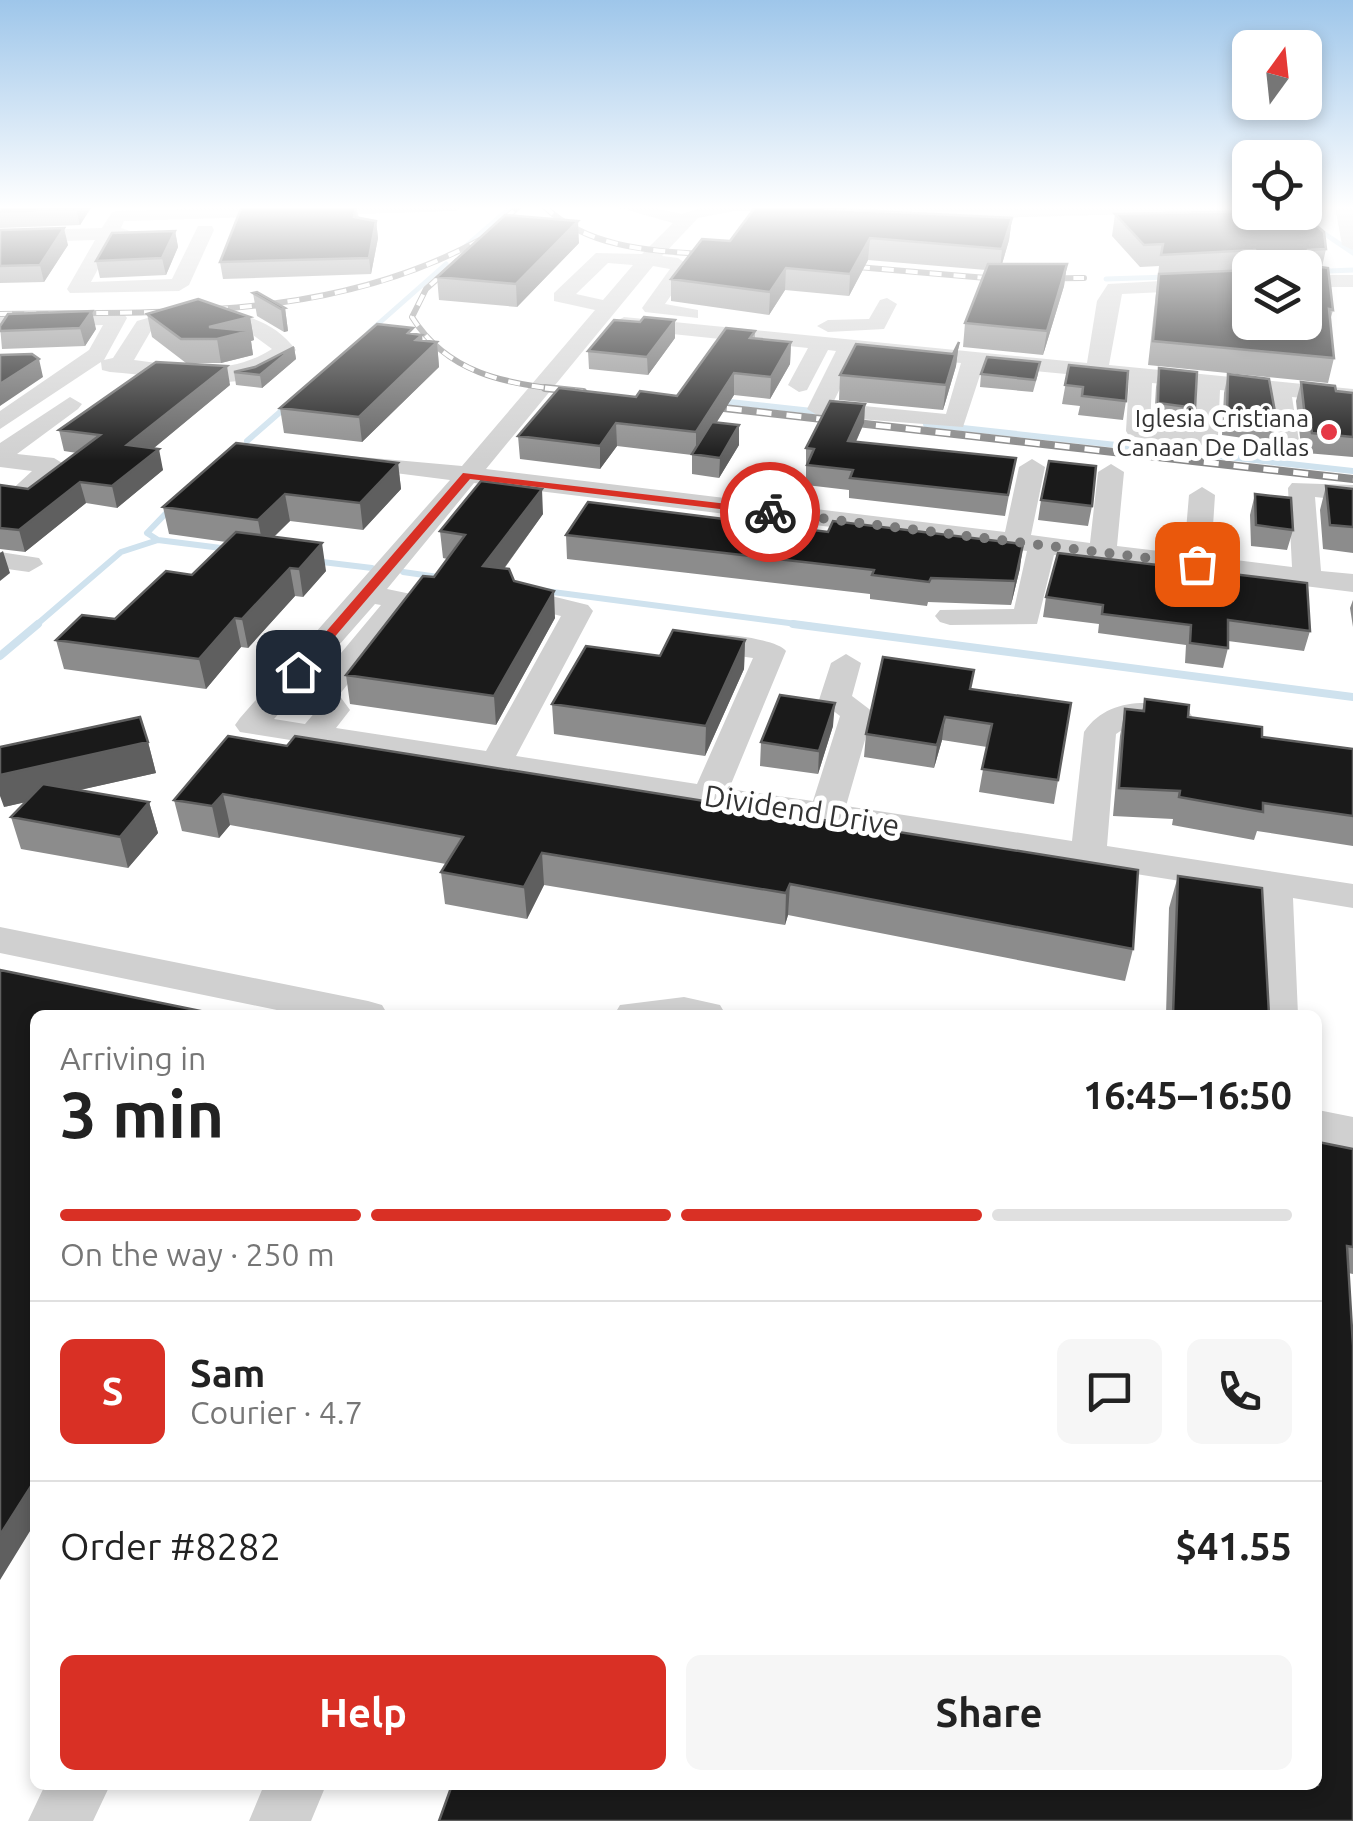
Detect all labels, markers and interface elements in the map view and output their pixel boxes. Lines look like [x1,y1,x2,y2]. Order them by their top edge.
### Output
north arrow [1232,30,1322,120]
map controls [1232,30,1322,340]
button: locate [1232,140,1322,230]
button: layers [1232,250,1322,340]
place label: Iglesia Cristiana Canaan De Dallas [1116,404,1309,461]
marker: Iglesia Cristiana Canaan De Dallas [1318,421,1340,443]
courier [720,462,820,562]
icon: bike [743,485,798,540]
pin [1155,522,1240,607]
icon: bag [1170,537,1225,592]
pin [256,630,341,715]
icon: home [271,645,326,700]
street label: Dividend Drive [702,778,902,842]
text: Arriving in [60,1040,206,1076]
text: 16:45–16:50 [1083,1074,1292,1116]
text: 3 min [60,1077,224,1150]
text: On the way · 250 m [60,1236,335,1272]
button: chat [1057,1339,1162,1444]
button: phone [1187,1339,1292,1444]
text: Sam [190,1352,265,1394]
text: S [102,1370,123,1412]
text: Courier · 4.7 [190,1394,363,1430]
text: Order #8282 [60,1525,281,1567]
text: $41.55 [1175,1525,1292,1567]
button: Help [60,1655,666,1770]
button: Share [686,1655,1292,1770]

